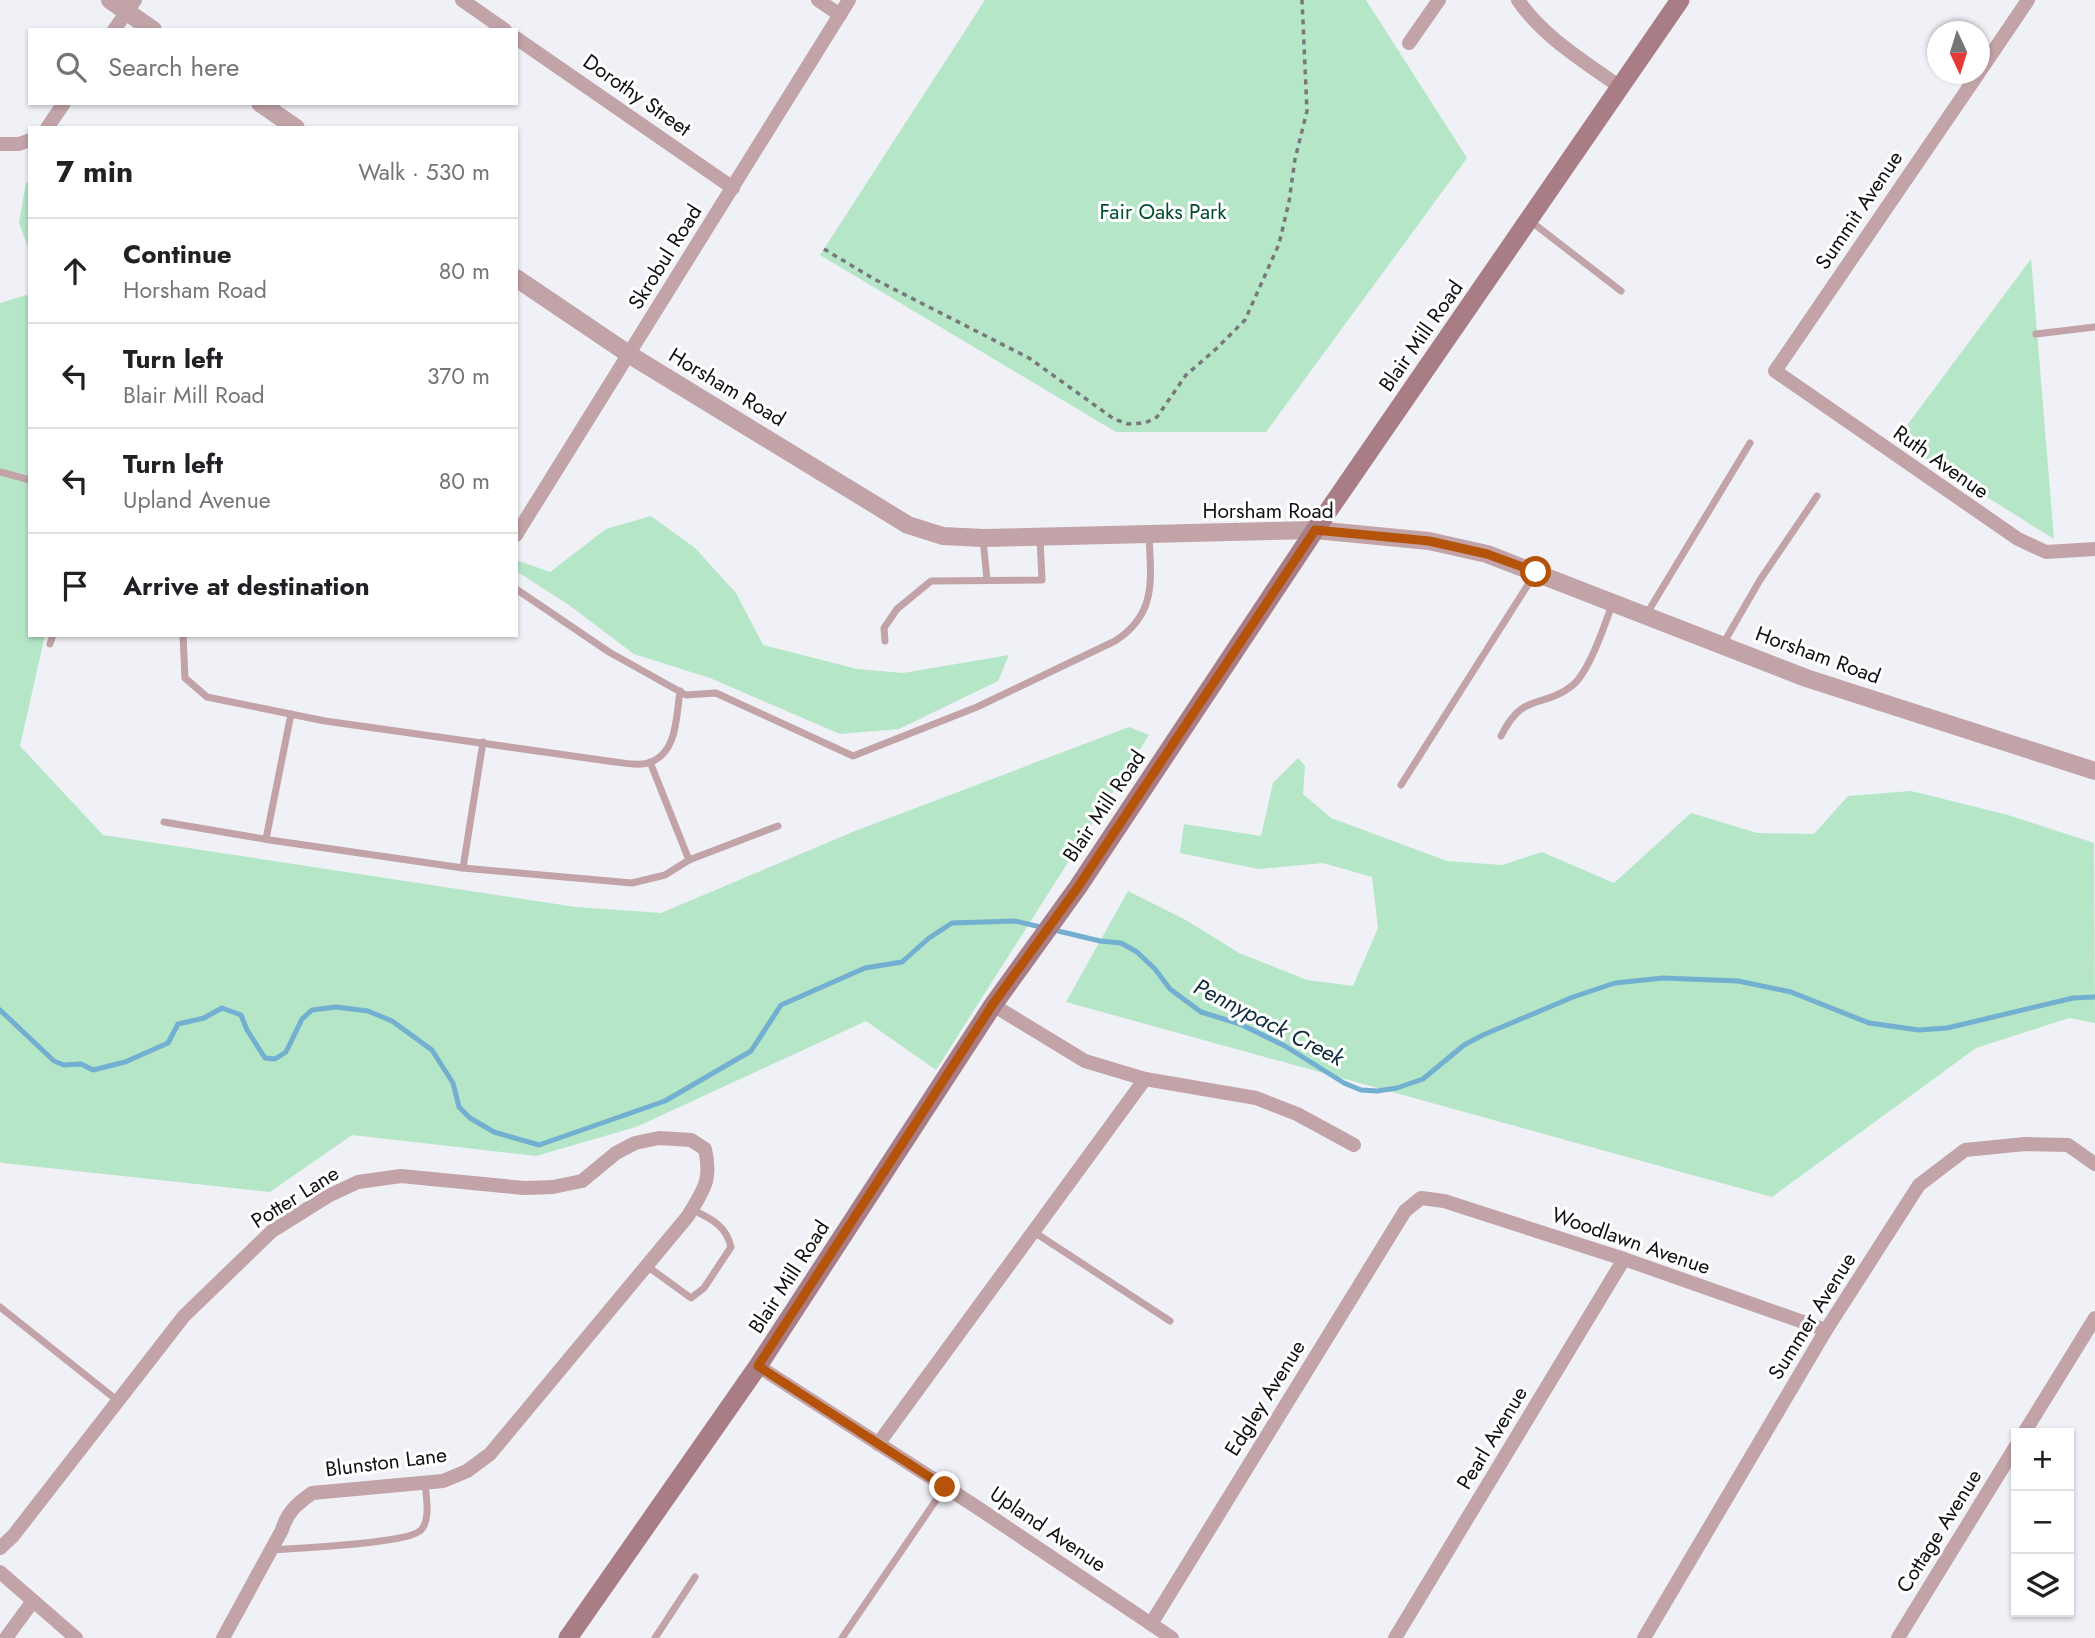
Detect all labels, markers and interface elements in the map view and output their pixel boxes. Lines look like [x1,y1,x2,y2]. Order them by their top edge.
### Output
north arrow [1927,21,1990,84]
search box [28,28,518,105]
street label: Dorothy Street [577,47,697,143]
icon: search [52,48,90,86]
text: Search here [108,48,240,86]
street label: Summit Avenue [1808,144,1910,275]
text: 7 min [56,150,133,193]
text: Walk · 530 m [358,155,490,189]
park label: Fair Oaks Park [1099,197,1227,227]
street label: Skrobul Road [621,199,709,315]
text: Continue [123,235,232,273]
icon: ahead [56,252,94,290]
text: 80 m [439,254,490,288]
text: Horsham Road [123,273,267,307]
street label: Blair Mill Road [1372,274,1470,398]
text: Turn left [123,340,223,378]
street label: Horsham Road [663,340,791,434]
icon: left [56,357,94,395]
text: 370 m [427,359,490,393]
text: Blair Mill Road [123,378,265,412]
street label: Ruth Avenue [1887,418,1995,506]
text: Turn left [123,445,223,483]
icon: left [56,462,94,500]
text: 80 m [439,464,490,498]
text: Upland Avenue [123,483,271,517]
street label: Horsham Road [1202,496,1334,526]
route start [1520,556,1551,587]
icon: arrive [56,567,94,605]
text: Arrive at destination [123,567,370,605]
street label: Horsham Road [1751,618,1885,692]
street label: Blair Mill Road [1055,744,1153,868]
water label: Pennypack Creek [1188,970,1351,1075]
street label: Potter Lane [245,1158,345,1236]
street label: Woodlawn Avenue [1548,1200,1714,1282]
street label: Blair Mill Road [741,1215,837,1339]
street label: Summer Avenue [1761,1246,1863,1385]
street label: Edgley Avenue [1217,1334,1313,1462]
street label: Pearl Avenue [1449,1381,1535,1495]
map controls [2011,1428,2074,1617]
button: + [2011,1428,2074,1491]
street label: Blunston Lane [323,1440,449,1484]
street label: Cottage Avenue [1889,1463,1989,1599]
route end [929,1471,960,1502]
street label: Upland Avenue [984,1479,1112,1579]
button: − [2011,1491,2074,1554]
button: layers [2011,1554,2074,1617]

